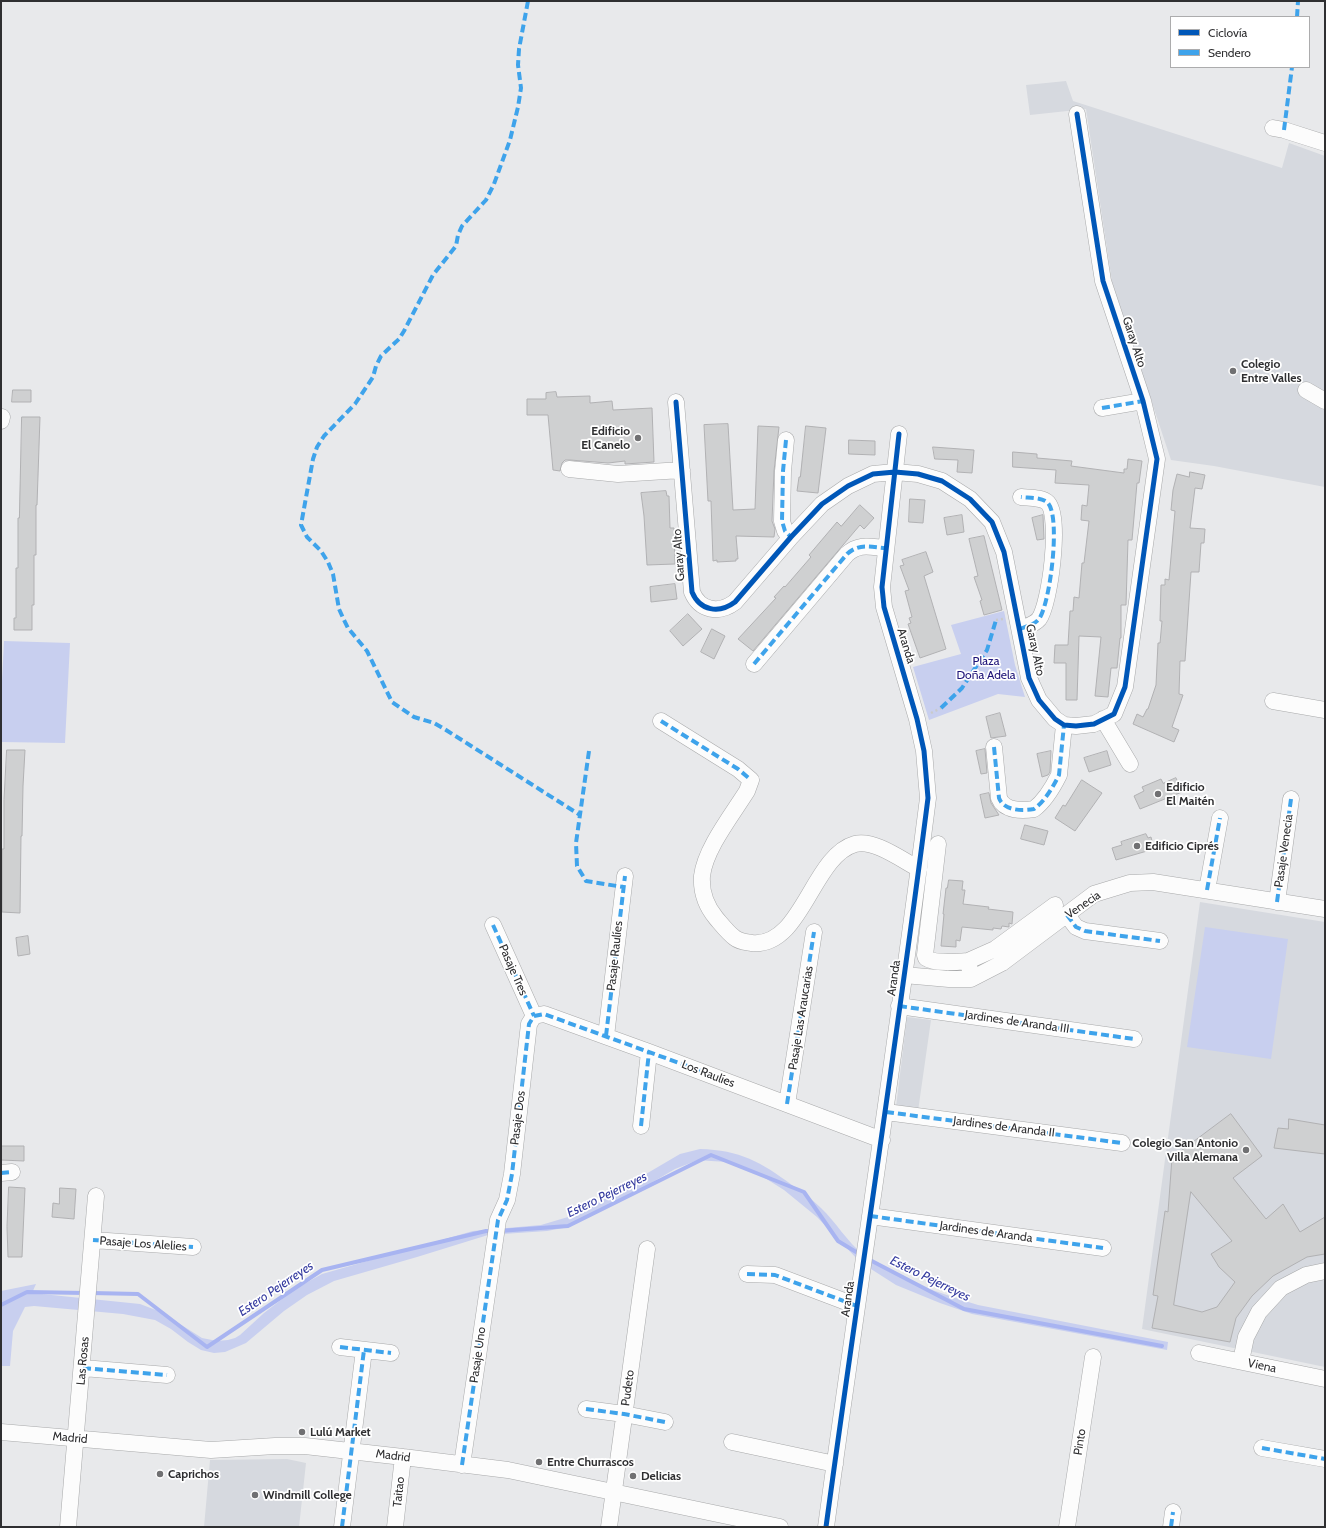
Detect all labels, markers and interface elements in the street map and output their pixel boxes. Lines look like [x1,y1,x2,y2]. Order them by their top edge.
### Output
legend [1170,16,1310,68]
text: Ciclovía [1208,25,1247,40]
text: Sendero [1208,45,1251,60]
street label: Garay Alto [1119,315,1149,369]
place label: Colegio Entre Valles [1241,357,1302,385]
marker: Colegio Entre Valles [1228,366,1238,376]
place label: Edificio El Canelo [581,424,630,452]
marker: Edificio El Canelo [633,433,643,443]
street label: Garay Alto [670,528,688,582]
street label: Garay Alto [1023,623,1047,677]
street label: Aranda [894,627,918,665]
park label: Plaza Doña Adela [956,654,1016,682]
place label: Edificio El Maitén [1166,780,1214,808]
marker: Edificio El Maitén [1153,789,1163,799]
street label: Pasaje Venecia [1272,813,1296,889]
place label: Edificio Ciprés [1145,839,1219,853]
marker: Edificio Ciprés [1132,841,1142,851]
street label: Venecia [1063,888,1103,922]
street label: Pasaje Raulíes [604,920,626,992]
street label: Pasaje Tres [495,942,531,998]
street label: Aranda [884,959,904,997]
street label: Pasaje Las Araucarias [786,965,816,1071]
street label: Jardines de Aranda III [964,1008,1070,1036]
street label: Los Raulíes [679,1057,737,1091]
street label: Pasaje Dos [508,1090,528,1146]
street label: Jardines de Aranda II [952,1114,1056,1140]
place label: Colegio San Antonio Villa Alemana [1132,1136,1238,1164]
marker: Colegio San Antonio Villa Alemana [1241,1145,1251,1155]
water label: Estero Pejerreyes [564,1169,650,1221]
street label: Jardines de Aranda [939,1218,1033,1246]
street label: Pasaje Los Alelies [99,1234,187,1254]
water label: Estero Pejerreyes [887,1253,973,1305]
water label: Estero Pejerreyes [236,1258,316,1320]
street label: Aranda [838,1280,858,1318]
street label: Pasaje Uno [467,1326,489,1384]
street label: Las Rosas [74,1336,92,1386]
street label: Viena [1246,1356,1278,1376]
street label: Pudeto [618,1369,638,1407]
place label: Lulú Market [310,1425,371,1439]
marker: Lulú Market [297,1427,307,1437]
street label: Pinto [1071,1428,1089,1456]
street label: Madrid [52,1429,88,1447]
street label: Madrid [375,1447,411,1465]
place label: Entre Churrascos [547,1455,634,1469]
marker: Entre Churrascos [534,1457,544,1467]
place label: Caprichos [168,1467,219,1481]
marker: Caprichos [155,1469,165,1479]
place label: Delicias [641,1469,681,1483]
marker: Delicias [628,1471,638,1481]
street label: Taitao [390,1476,408,1508]
place label: Windmill College [263,1488,352,1502]
marker: Windmill College [250,1490,260,1500]

